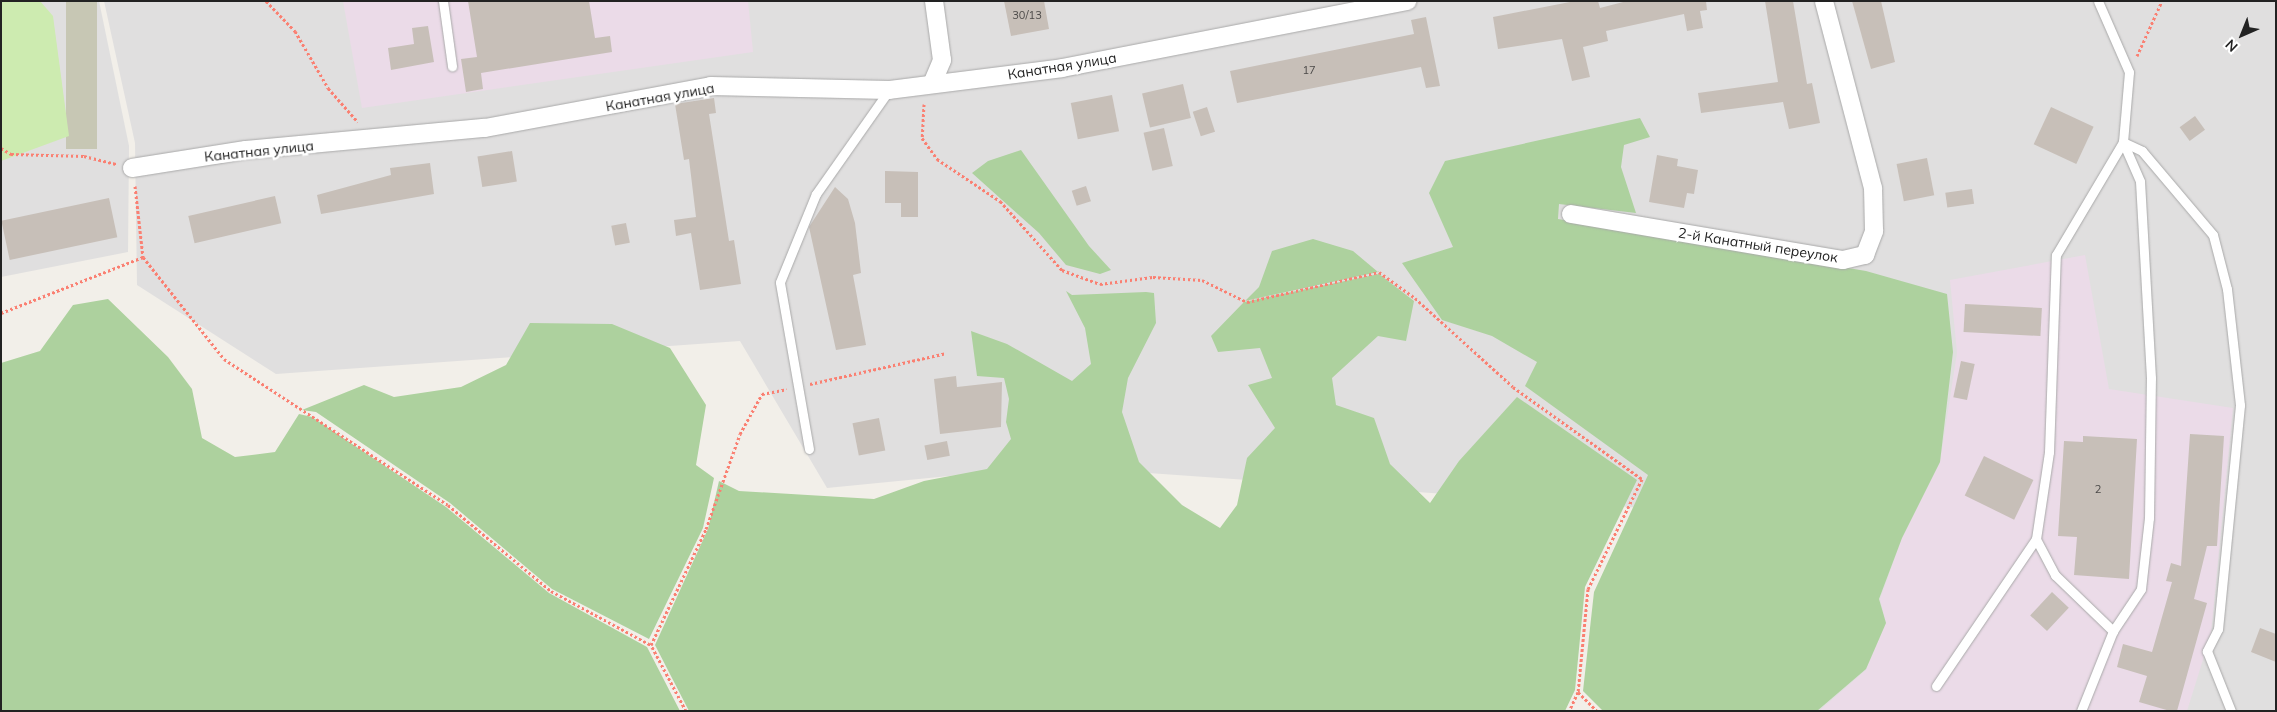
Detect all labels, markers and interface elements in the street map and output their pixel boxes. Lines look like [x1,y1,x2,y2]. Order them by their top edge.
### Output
house number: 30/13 [1012,8,1042,22]
north arrow [2217,10,2267,60]
text: N [2222,36,2242,56]
street label: Канатная улица [1006,49,1118,83]
house number: 17 [1302,63,1316,77]
street label: Канатная улица [604,79,716,115]
street label: Канатная улица [203,137,315,165]
street label: 2-й Канатный переулок [1677,224,1839,266]
house number: 2 [2095,482,2101,496]

